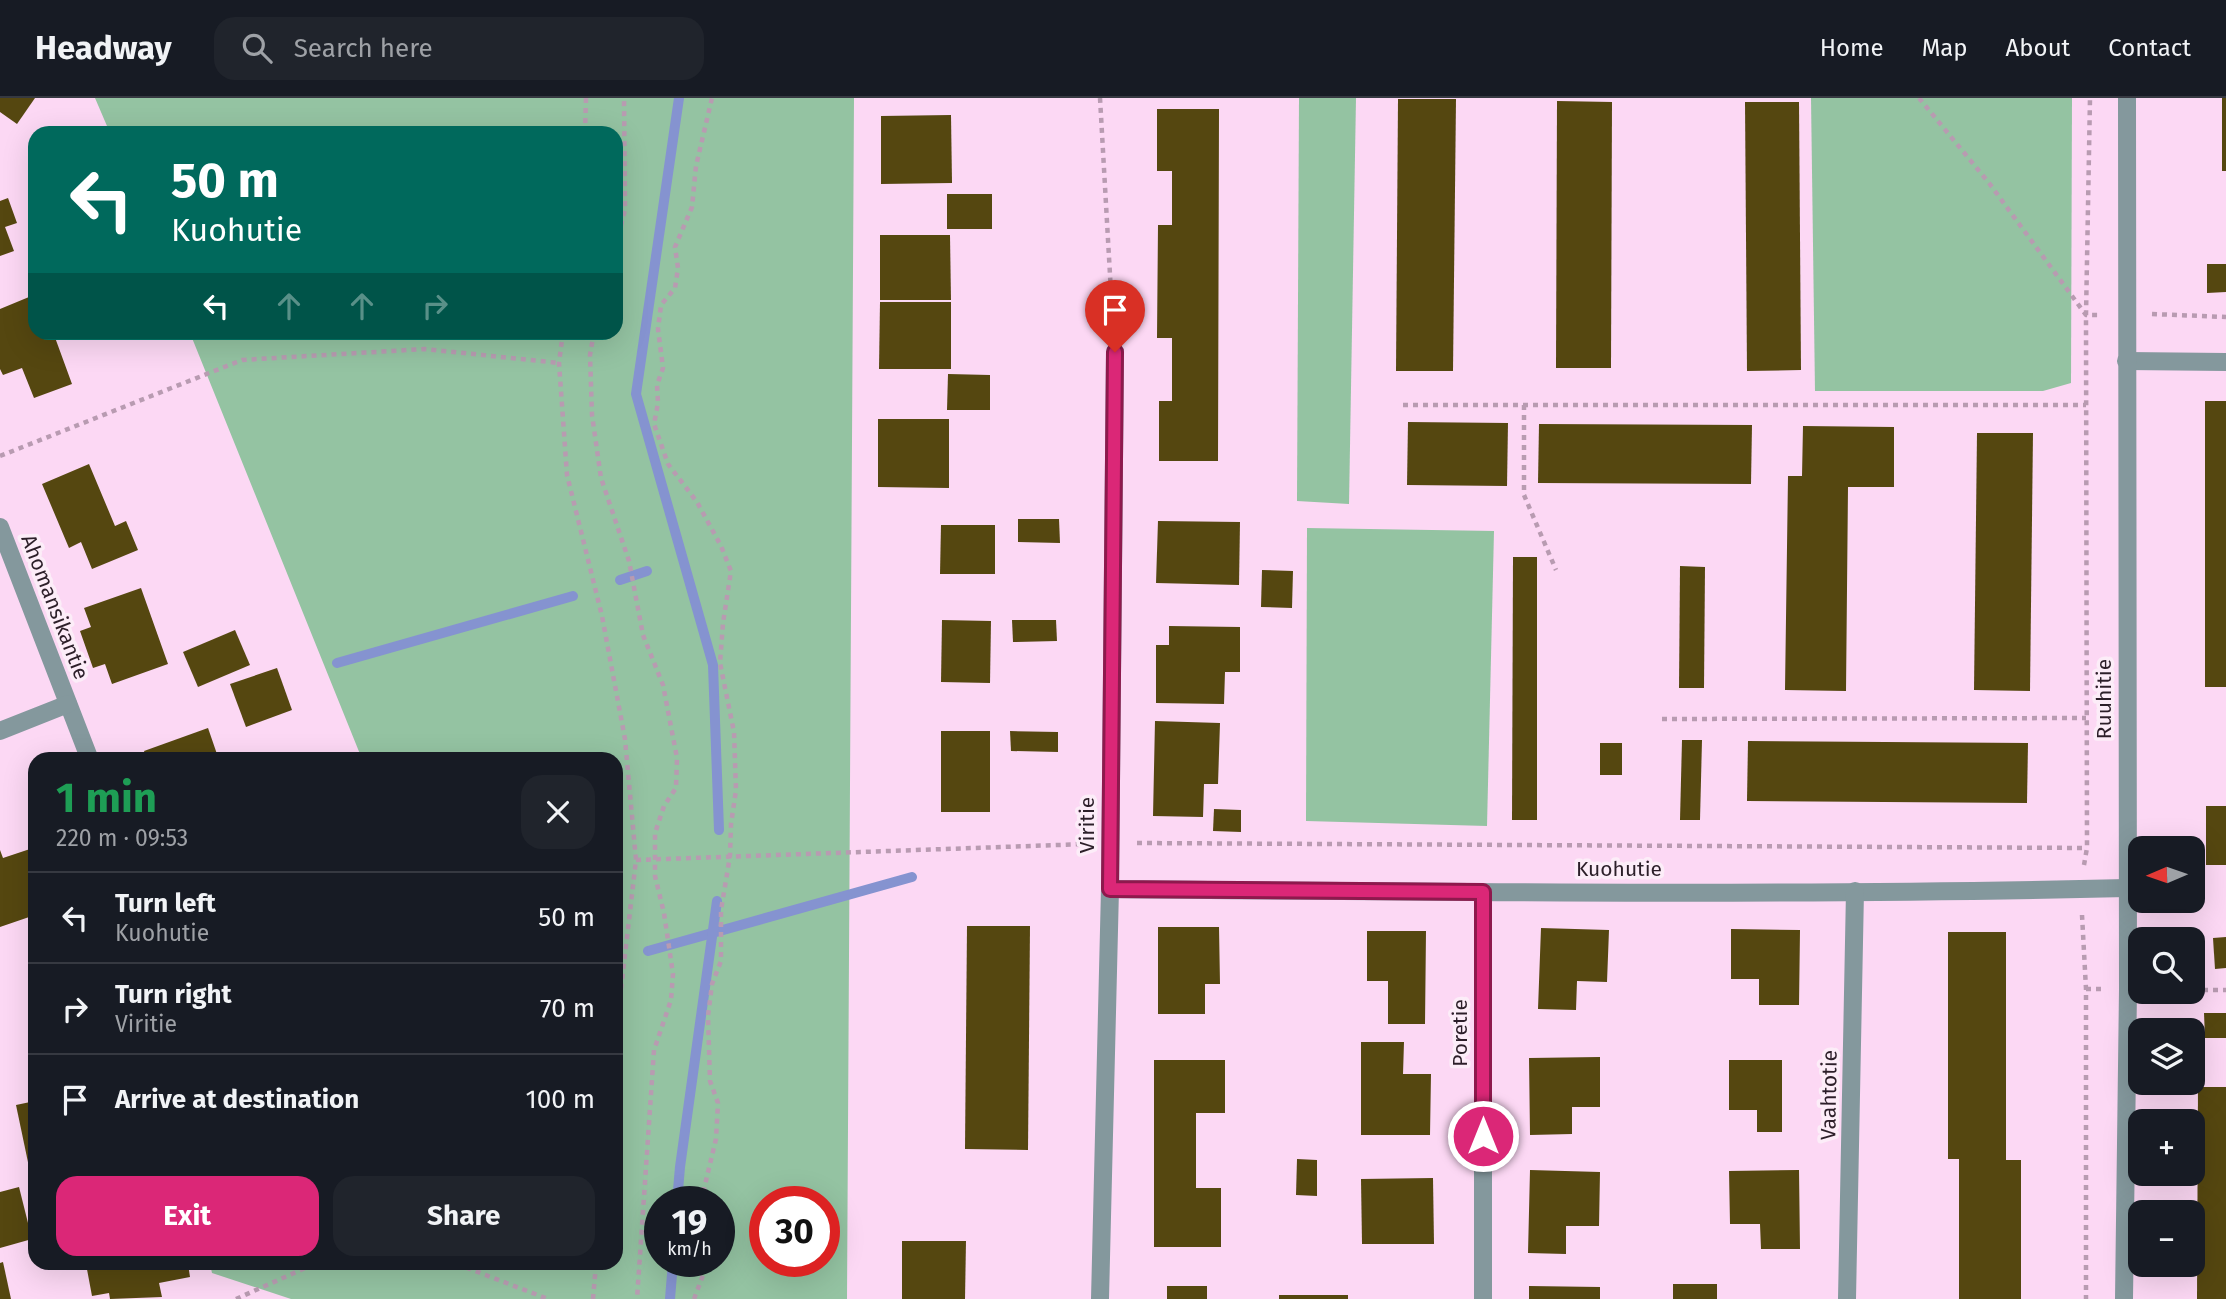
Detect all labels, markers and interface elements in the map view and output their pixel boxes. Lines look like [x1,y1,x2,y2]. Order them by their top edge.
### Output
search box [214,17,704,80]
text: Headway [35,28,172,68]
icon: search [238,29,276,67]
text: Search here [294,33,433,64]
text: Home [1820,34,1884,62]
text: Map [1922,34,1968,62]
text: About [2006,34,2070,62]
text: Contact [2108,34,2191,62]
text: 50 m [171,151,279,210]
icon: left [56,154,147,245]
text: Kuohutie [171,211,302,249]
pin [1085,280,1145,352]
icon: left [197,287,235,325]
icon: ahead [270,287,308,325]
icon: ahead [343,287,381,325]
icon: right [416,287,454,325]
icon: arrive [1096,291,1134,329]
street label: Ahomansikantie [15,531,95,683]
street label: Ruuhitie [2091,659,2117,739]
text: 1 min [56,773,157,823]
button: close [521,775,595,849]
street label: Viritie [1074,797,1100,853]
text: 220 m · 09:53 [56,824,188,852]
north arrow [2128,836,2205,914]
map controls [2128,836,2205,1277]
street label: Kuohutie [1576,856,1662,882]
text: Turn left [115,888,216,919]
icon: left [56,899,94,937]
text: 50 m [538,902,595,933]
text: Kuohutie [115,919,209,947]
button: search [2128,927,2205,1004]
text: Turn right [115,979,232,1010]
icon: right [56,990,94,1028]
text: 70 m [540,993,595,1024]
street label: Poretie [1447,999,1473,1067]
text: Viritie [115,1010,177,1038]
button: layers [2128,1018,2205,1095]
street label: Vaahtotie [1815,1050,1843,1140]
icon: arrive [56,1081,94,1119]
text: Arrive at destination [115,1084,359,1115]
text: 100 m [526,1084,595,1115]
position arrow [1446,1099,1520,1173]
button: + [2128,1109,2205,1186]
button: Exit [56,1176,319,1256]
button: Share [333,1176,595,1256]
speed limit sign: 30 [749,1186,840,1277]
button: − [2128,1200,2205,1277]
text: 19 [672,1201,707,1243]
text: km/h [667,1238,712,1260]

